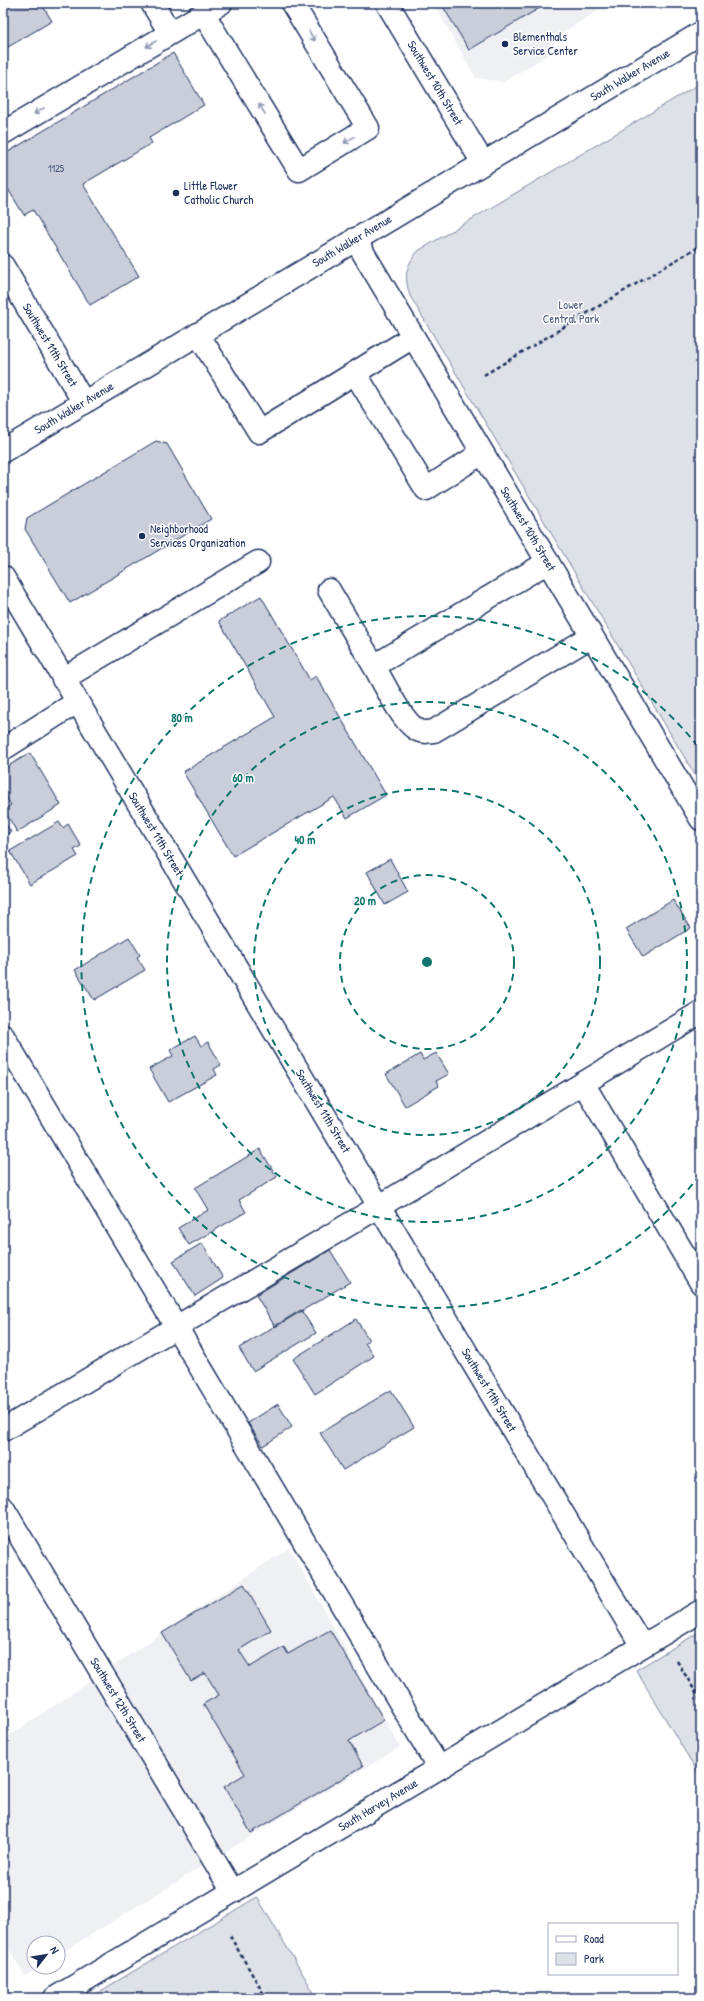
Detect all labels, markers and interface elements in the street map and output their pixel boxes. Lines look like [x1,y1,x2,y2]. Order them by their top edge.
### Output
place label: Blementhals Service Center [513,28,578,59]
one-way arrow [308,30,316,41]
street label: Southwest 10th Street [403,37,468,129]
marker: Blementhals Service Center [500,39,510,49]
one-way arrow [146,40,157,48]
street label: South Walker Avenue [587,44,673,105]
one-way arrow [257,103,265,115]
one-way arrow [34,107,45,115]
one-way arrow [344,136,355,144]
house number: 1125 [48,162,65,175]
place label: Little Flower Catholic Church [184,177,253,208]
marker: Little Flower Catholic Church [171,188,181,198]
street label: South Walker Avenue [309,210,395,271]
park label: Lower Central Park [543,296,599,327]
street label: Southwest 11th Street [19,300,83,390]
street label: South Walker Avenue [31,377,117,438]
street label: Southwest 10th Street [496,483,561,575]
place label: Neighborhood Services Organization [150,520,246,551]
marker: Neighborhood Services Organization [137,531,147,541]
text: 80 m [171,709,193,726]
text: 60 m [232,769,254,786]
street label: Southwest 11th Street [125,789,189,879]
text: 40 m [295,831,315,848]
text: 20 m [354,892,376,909]
centre of rings [420,955,434,969]
street label: Southwest 11th Street [292,1066,356,1156]
street label: Southwest 11th Street [458,1345,522,1435]
street label: Southwest 12th Street [86,1654,151,1746]
street label: South Harvey Avenue [335,1774,421,1835]
legend [548,1923,678,1975]
text: Road [584,1930,604,1947]
north arrow [26,1935,66,1975]
text: N [47,1944,62,1956]
text: Park [584,1950,604,1967]

